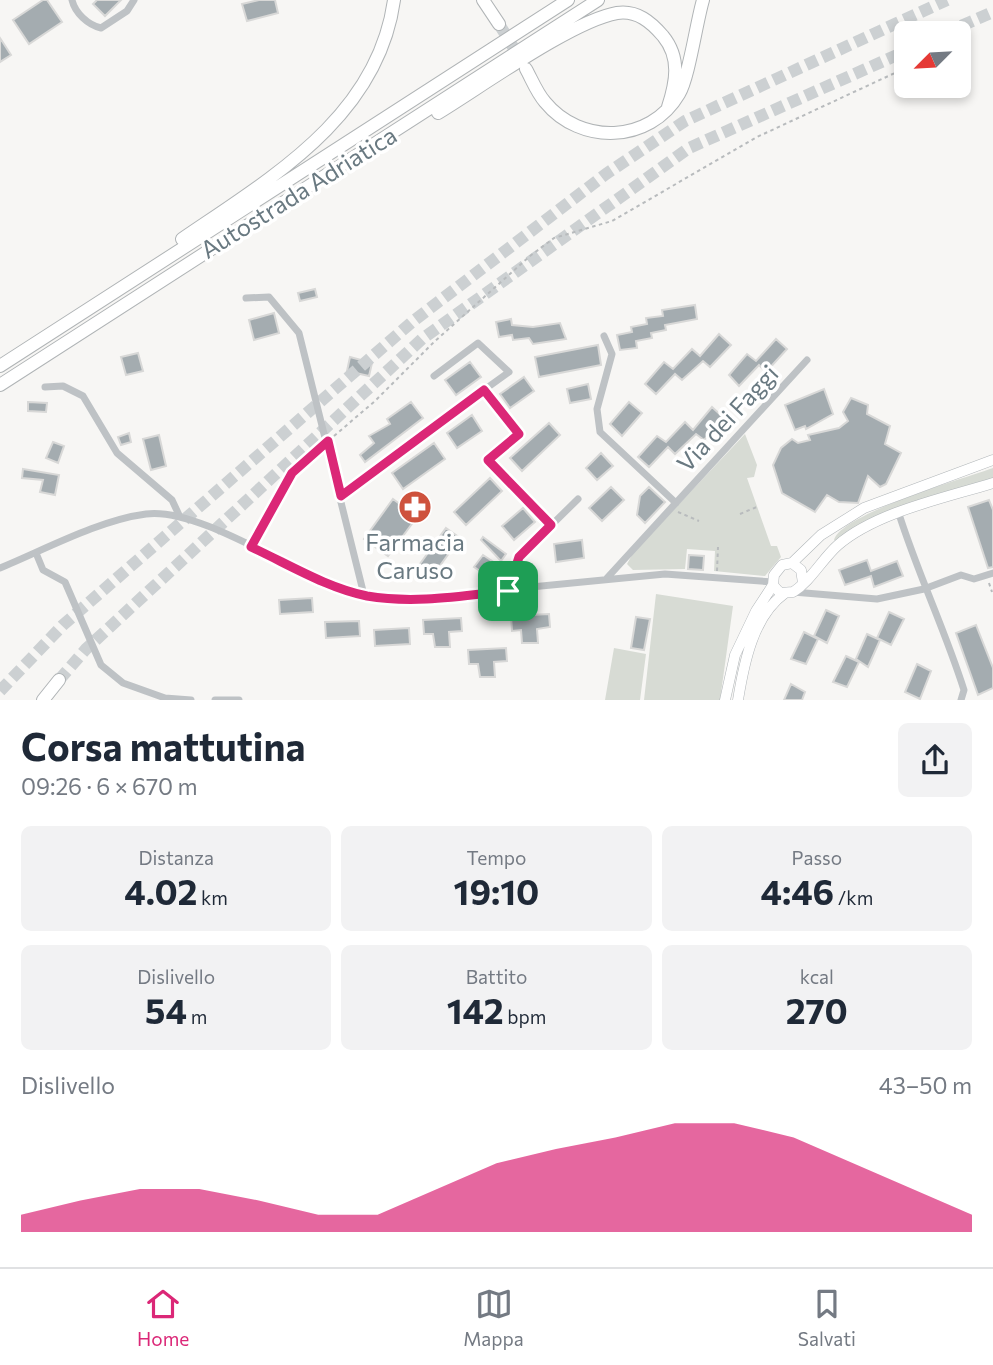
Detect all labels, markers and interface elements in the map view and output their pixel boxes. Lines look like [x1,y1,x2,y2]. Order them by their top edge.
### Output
north arrow [894,21,971,98]
map controls [894,21,971,98]
street label: Autostrada Adriatica [195,120,402,264]
street label: Via dei Faggi [670,359,784,477]
pharmacy icon: Farmacia Caruso [396,488,434,526]
place label: Farmacia Caruso [365,527,465,584]
pin [478,561,538,621]
icon: arrive [489,572,527,610]
text: Corsa mattutina [21,722,305,769]
button: share [898,723,972,797]
text: 09:26 · 6 × 670 m [21,772,198,800]
text: Distanza [138,846,214,869]
text: Tempo [467,846,526,869]
text: Passo [792,846,842,869]
text: 4.02 [124,869,197,912]
text: 19:10 [454,869,539,912]
text: 4:46 [760,869,834,912]
text: km [197,886,228,909]
text: /km [834,886,873,909]
text: Dislivello [137,965,215,988]
text: Battito [466,965,527,988]
text: kcal [800,965,834,988]
text: 54 [145,988,187,1031]
text: 142 [447,988,504,1031]
text: 270 [786,988,848,1031]
text: m [187,1005,207,1028]
text: bpm [504,1005,546,1028]
text: Dislivello [21,1071,115,1099]
text: 43–50 m [879,1071,972,1099]
tab: Home [137,1285,189,1350]
tab: Mappa [463,1285,524,1350]
tab: Salvati [798,1285,856,1350]

